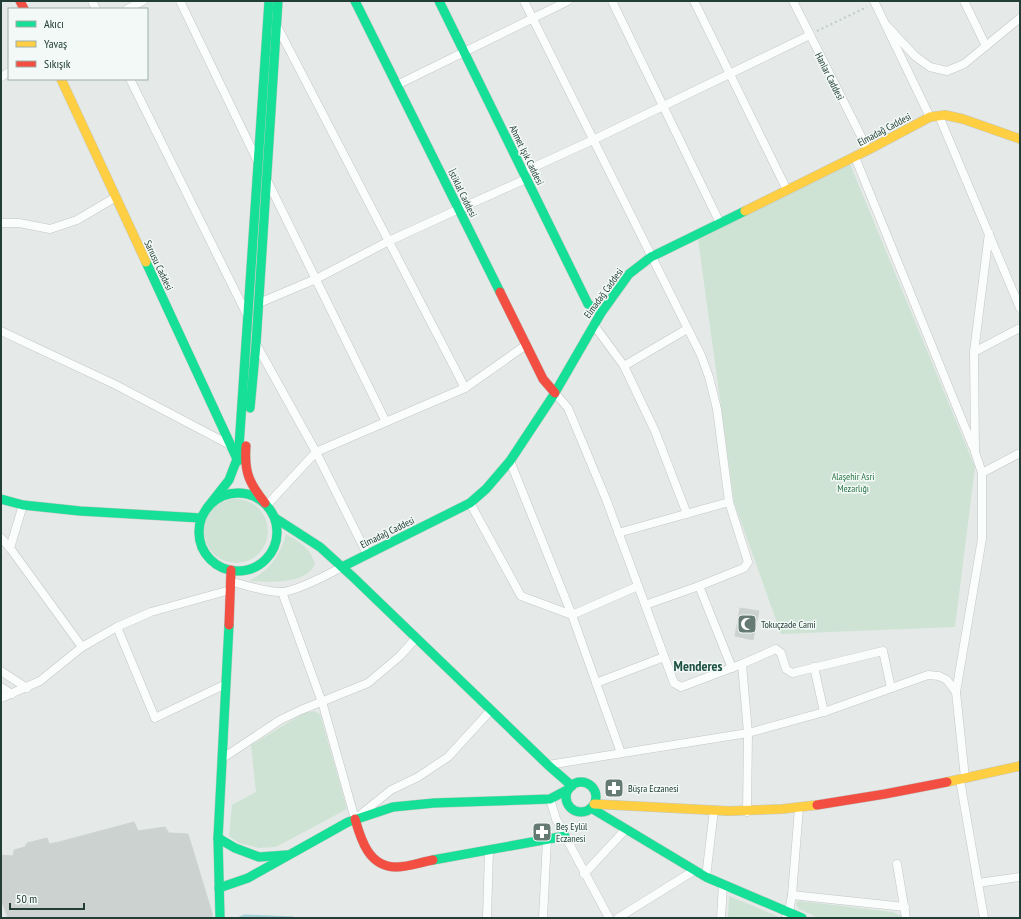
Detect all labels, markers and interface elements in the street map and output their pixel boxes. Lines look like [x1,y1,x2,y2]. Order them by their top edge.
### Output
legend [8,8,148,80]
text: Akıcı [44,16,64,31]
text: Yavaş [44,36,67,51]
street label: Hanlar Caddesi [812,50,847,102]
text: Sıkışık [44,56,71,71]
street label: Elmadağ Caddesi [855,110,913,149]
street label: Ahmet Işık Caddesi [506,123,547,187]
street label: İstiklal Caddesi [445,167,480,219]
street label: Sarıusu Caddesi [141,238,176,293]
street label: Elmadağ Caddesi [581,266,626,321]
park label: Alaşehir Asri Mezarlığı [832,470,874,495]
street label: Elmadağ Caddesi [358,514,416,551]
mosque icon: Tokuçzade Cami [736,613,758,635]
place label: Tokuçzade Cami [761,618,816,631]
district label: Menderes [674,657,722,675]
pharmacy icon: Büşra Eczanesi [603,777,625,799]
place label: Büşra Eczanesi [628,782,679,795]
place label: Beş Eylül Eczanesi [556,820,588,845]
pharmacy icon: Beş Eylül Eczanesi [531,821,553,843]
scale bar [10,885,84,911]
text: 50 m [16,891,37,906]

